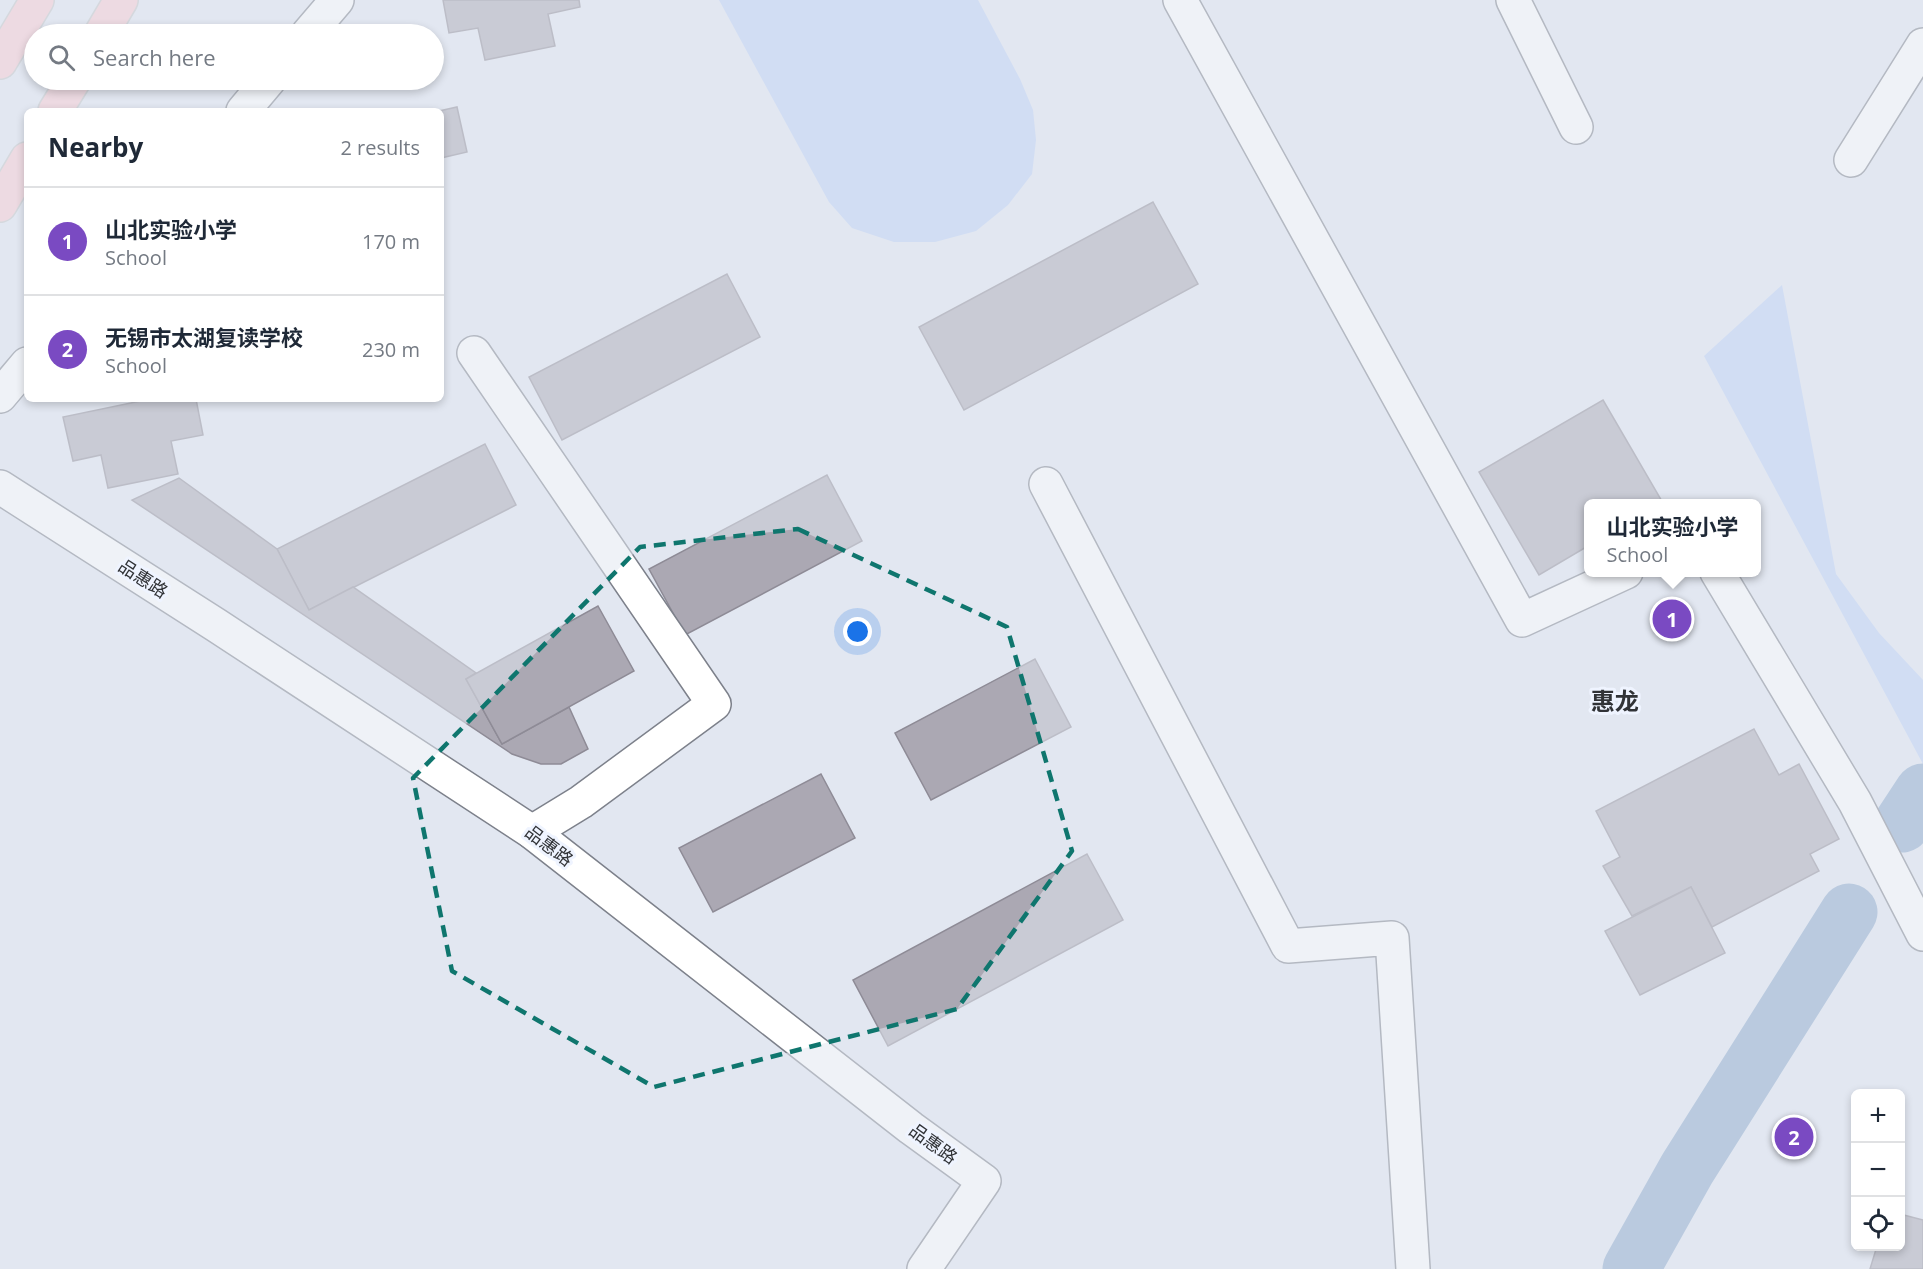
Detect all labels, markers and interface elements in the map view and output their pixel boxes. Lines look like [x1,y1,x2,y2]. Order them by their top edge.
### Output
search box [24,24,444,90]
icon: search [45,41,78,74]
text: Search here [93,42,216,72]
text: Nearby [48,129,143,165]
text: 2 results [340,134,420,161]
text: 山北实验小学 [105,214,237,244]
text: 1 [62,228,73,255]
text: 170 m [362,228,420,255]
text: School [105,244,167,271]
text: 无锡市太湖复读学校 [105,322,303,352]
text: 2 [62,336,73,363]
text: 230 m [362,336,420,363]
text: School [105,352,167,379]
popup [1584,499,1761,577]
text: 山北实验小学 [1606,511,1739,541]
text: School [1606,541,1668,568]
street label: 品惠路 [114,553,173,603]
pin: 1 [1652,596,1692,642]
your location [843,617,872,646]
district label: 惠龙 [1591,684,1639,717]
street label: 品惠路 [521,819,578,871]
map controls [1851,1089,1905,1251]
button: + [1851,1089,1905,1143]
pin: 2 [1774,1114,1814,1160]
street label: 品惠路 [905,1118,962,1169]
button: − [1851,1143,1905,1197]
button: locate [1851,1197,1905,1251]

